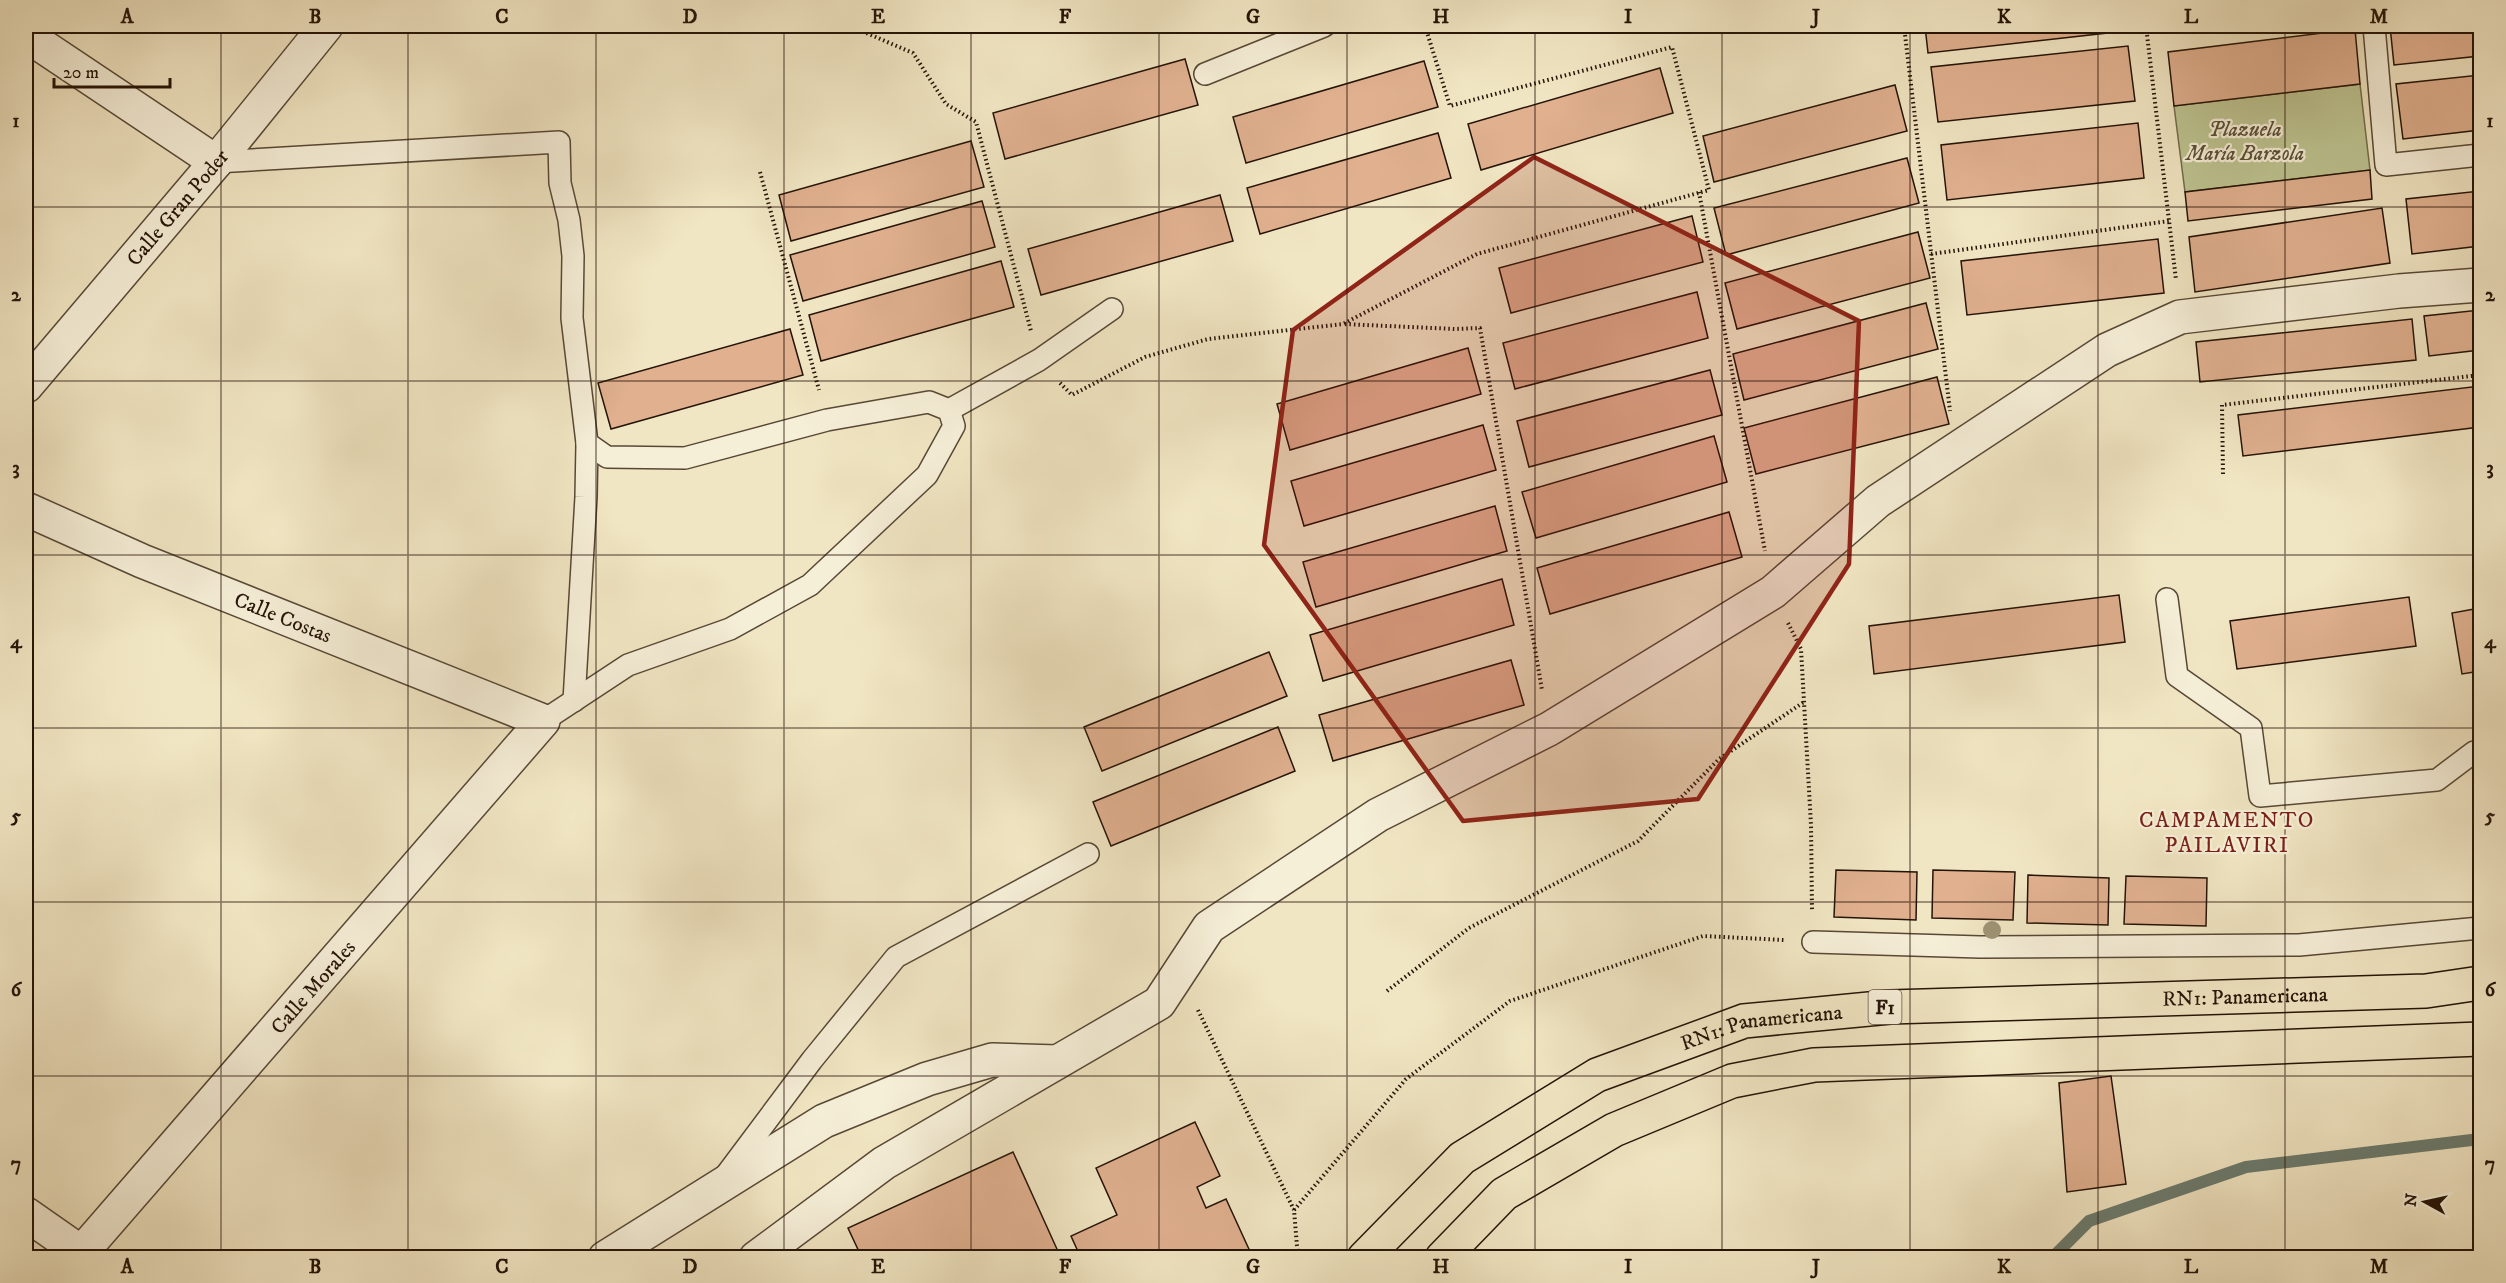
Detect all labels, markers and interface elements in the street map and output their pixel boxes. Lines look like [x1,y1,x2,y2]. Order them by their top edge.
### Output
text: A [120,5,135,30]
text: B [309,5,321,30]
text: C [495,5,509,30]
text: D [683,5,698,30]
text: E [871,5,885,30]
text: F [1059,5,1072,30]
text: G [1246,5,1260,30]
text: H [1433,5,1450,30]
text: I [1624,5,1632,30]
text: J [1810,5,1820,30]
text: K [1997,5,2012,30]
text: L [2184,5,2199,30]
text: M [2370,5,2388,30]
scale bar [54,51,170,89]
text: 20 m [63,62,99,84]
text: 1 [12,109,20,134]
text: 1 [2486,109,2494,134]
park label: Plazuela María Barzola [2184,117,2304,167]
street label: Calle Gran Poder [121,145,235,272]
text: 2 [11,283,22,308]
text: 2 [2485,283,2496,308]
text: 3 [12,456,20,481]
text: 3 [2486,456,2494,481]
street label: Calle Costas [230,587,335,649]
text: 4 [10,630,23,655]
text: 4 [2484,630,2497,655]
text: 5 [10,804,21,829]
text: 5 [2484,804,2495,829]
district label: CAMPAMENTO PAILAVIRI [2139,807,2315,859]
street label: Calle Morales [266,935,362,1040]
text: 6 [11,978,23,1003]
text: 6 [2485,978,2497,1003]
street label: RN1: Panamericana [2162,982,2328,1013]
road number: F1 [1868,990,1902,1024]
street label: RN1: Panamericana [1677,1000,1844,1057]
text: 7 [11,1152,21,1177]
text: 7 [2485,1152,2495,1177]
north arrow [2395,1172,2455,1232]
text: N [2400,1192,2422,1208]
text: A [120,1255,135,1280]
text: B [309,1255,321,1280]
text: C [495,1255,509,1280]
text: D [683,1255,698,1280]
text: E [871,1255,885,1280]
text: F [1059,1255,1072,1280]
text: G [1246,1255,1260,1280]
text: H [1433,1255,1450,1280]
text: I [1624,1255,1632,1280]
text: J [1810,1255,1820,1280]
text: K [1997,1255,2012,1280]
text: L [2184,1255,2199,1280]
text: M [2370,1255,2388,1280]

